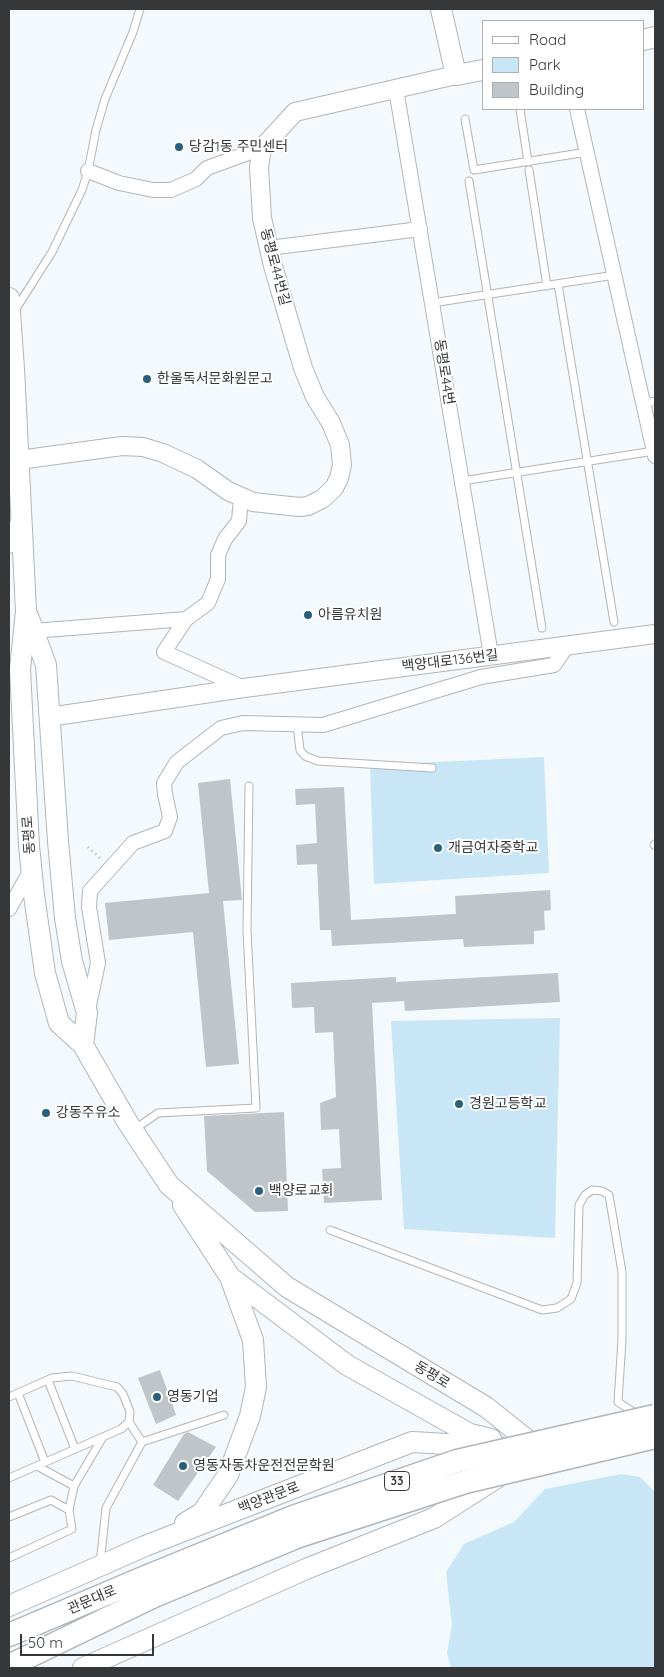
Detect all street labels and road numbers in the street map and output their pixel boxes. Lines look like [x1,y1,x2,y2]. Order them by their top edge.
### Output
street label: 동평로44번길 [257,227,293,307]
street label: 동평로44번 [431,338,457,406]
street label: 백양대로136번길 [401,647,499,675]
street label: 동평로 [19,815,39,855]
street label: 동평로 [411,1358,453,1392]
road number: 33 [384,1472,410,1490]
street label: 백양관문로 [236,1479,302,1517]
street label: 관문대로 [65,1582,119,1618]

